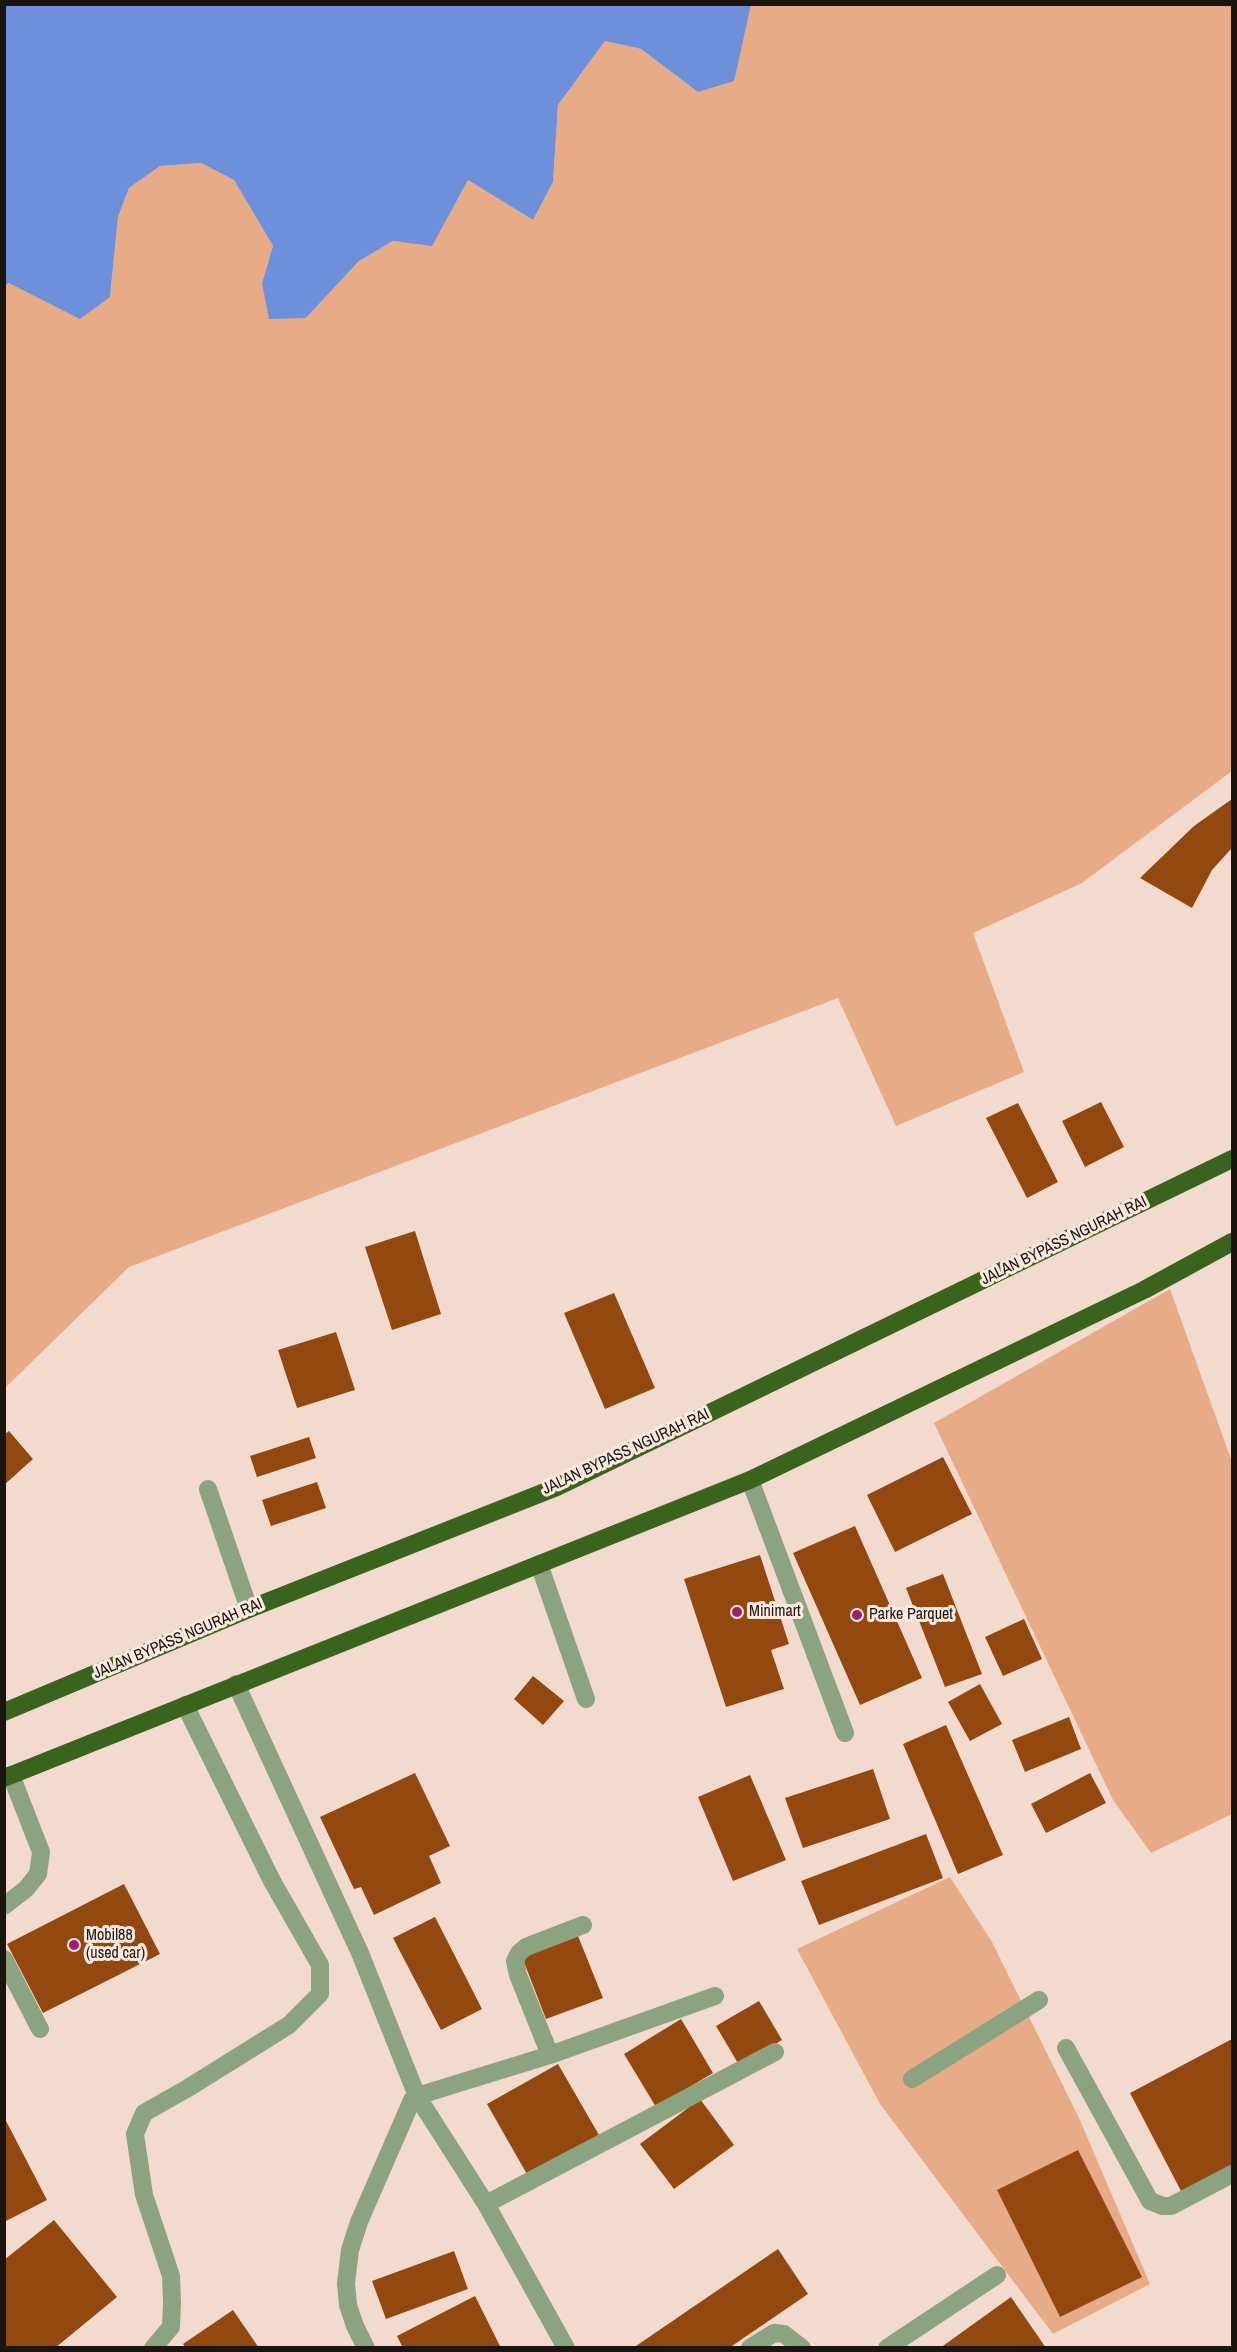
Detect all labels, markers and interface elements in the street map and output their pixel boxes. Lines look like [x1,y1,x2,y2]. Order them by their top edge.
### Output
street label: JALAN BYPASS NGURAH RAI [978,1192,1150,1290]
street label: JALAN BYPASS NGURAH RAI [539,1405,713,1499]
street label: JALAN BYPASS NGURAH RAI [90,1595,266,1683]
place label: Minimart [749,1602,801,1622]
marker: Minimart [730,1605,744,1619]
place label: Parke Parquet [869,1605,953,1625]
marker: Parke Parquet [850,1608,864,1622]
place label: Mobil88 (used car) [86,1926,145,1964]
marker: Mobil88 (used car) [67,1938,81,1952]

